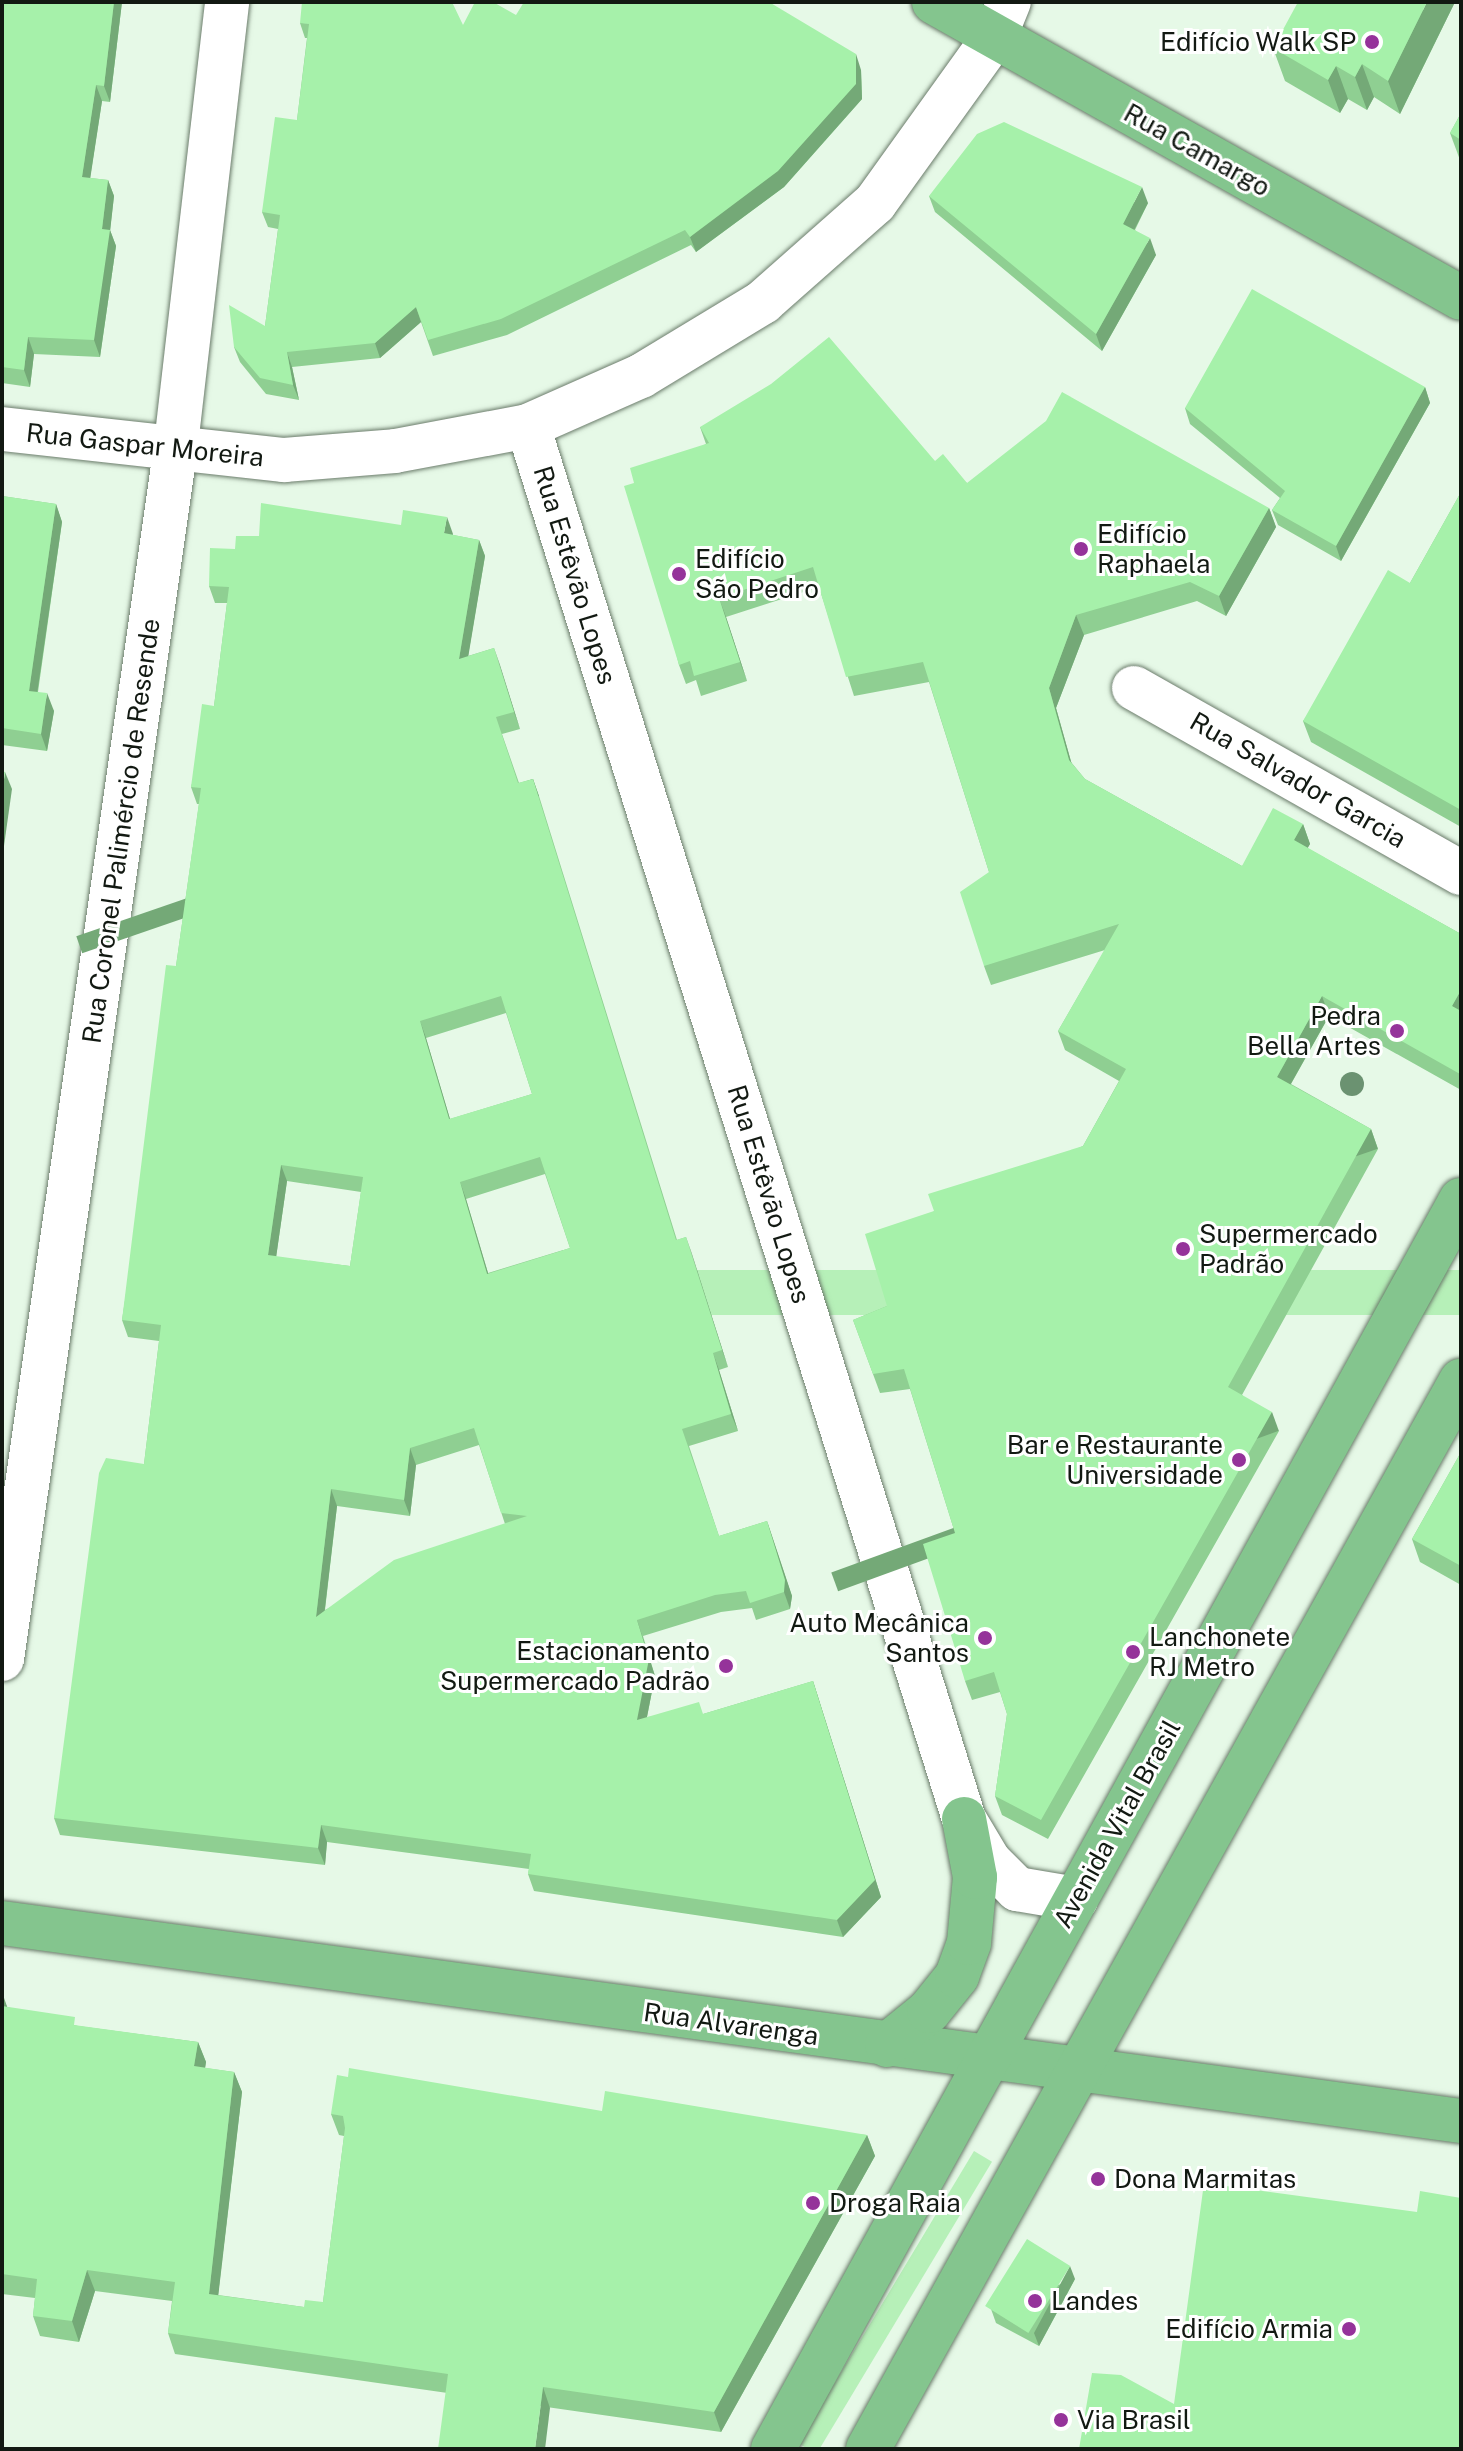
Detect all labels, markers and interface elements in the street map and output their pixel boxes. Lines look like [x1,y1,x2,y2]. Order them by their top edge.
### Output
place label: Edifício Walk SP [1159,26,1356,58]
marker: Edifício Walk SP [1363,33,1381,51]
street label: Rua Camargo [1118,97,1276,203]
street label: Rua Gaspar Moreira [25,417,265,473]
street label: Rua Estêvão Lopes [527,462,623,688]
place label: Edifício Raphaela [1097,518,1210,580]
marker: Edifício Raphaela [1072,540,1090,558]
place label: Edifício São Pedro [695,543,819,604]
marker: Edifício São Pedro [670,565,688,583]
street label: Rua Coronel Palimércio de Resende [76,616,166,1046]
street label: Rua Salvador Garcia [1184,705,1412,855]
place label: Pedra Bella Artes [1247,1000,1381,1062]
marker: Pedra Bella Artes [1388,1022,1406,1040]
street label: Rua Estêvão Lopes [721,1081,817,1307]
place label: Supermercado Padrão [1199,1218,1378,1280]
marker: Supermercado Padrão [1174,1240,1192,1258]
place label: Bar e Restaurante Universidade [1006,1429,1223,1490]
marker: Bar e Restaurante Universidade [1230,1451,1248,1469]
place label: Auto Mecânica Santos [789,1607,969,1668]
place label: Lanchonete RJ Metro [1149,1621,1290,1682]
marker: Auto Mecânica Santos [976,1629,994,1647]
place label: Estacionamento Supermercado Padrão [440,1635,710,1696]
marker: Lanchonete RJ Metro [1124,1643,1142,1661]
marker: Estacionamento Supermercado Padrão [717,1657,735,1675]
street label: Avenida Vital Brasil [1047,1714,1187,1934]
street label: Rua Alvarenga [642,1996,820,2052]
place label: Dona Marmitas [1114,2163,1296,2195]
marker: Dona Marmitas [1089,2170,1107,2188]
place label: Droga Raia [829,2187,961,2219]
marker: Droga Raia [804,2194,822,2212]
place label: Landes [1051,2285,1138,2317]
marker: Landes [1026,2292,1044,2310]
place label: Edifício Armia [1165,2313,1333,2345]
marker: Edifício Armia [1340,2320,1358,2338]
place label: Via Brasil [1077,2404,1191,2436]
marker: Via Brasil [1052,2411,1070,2429]

